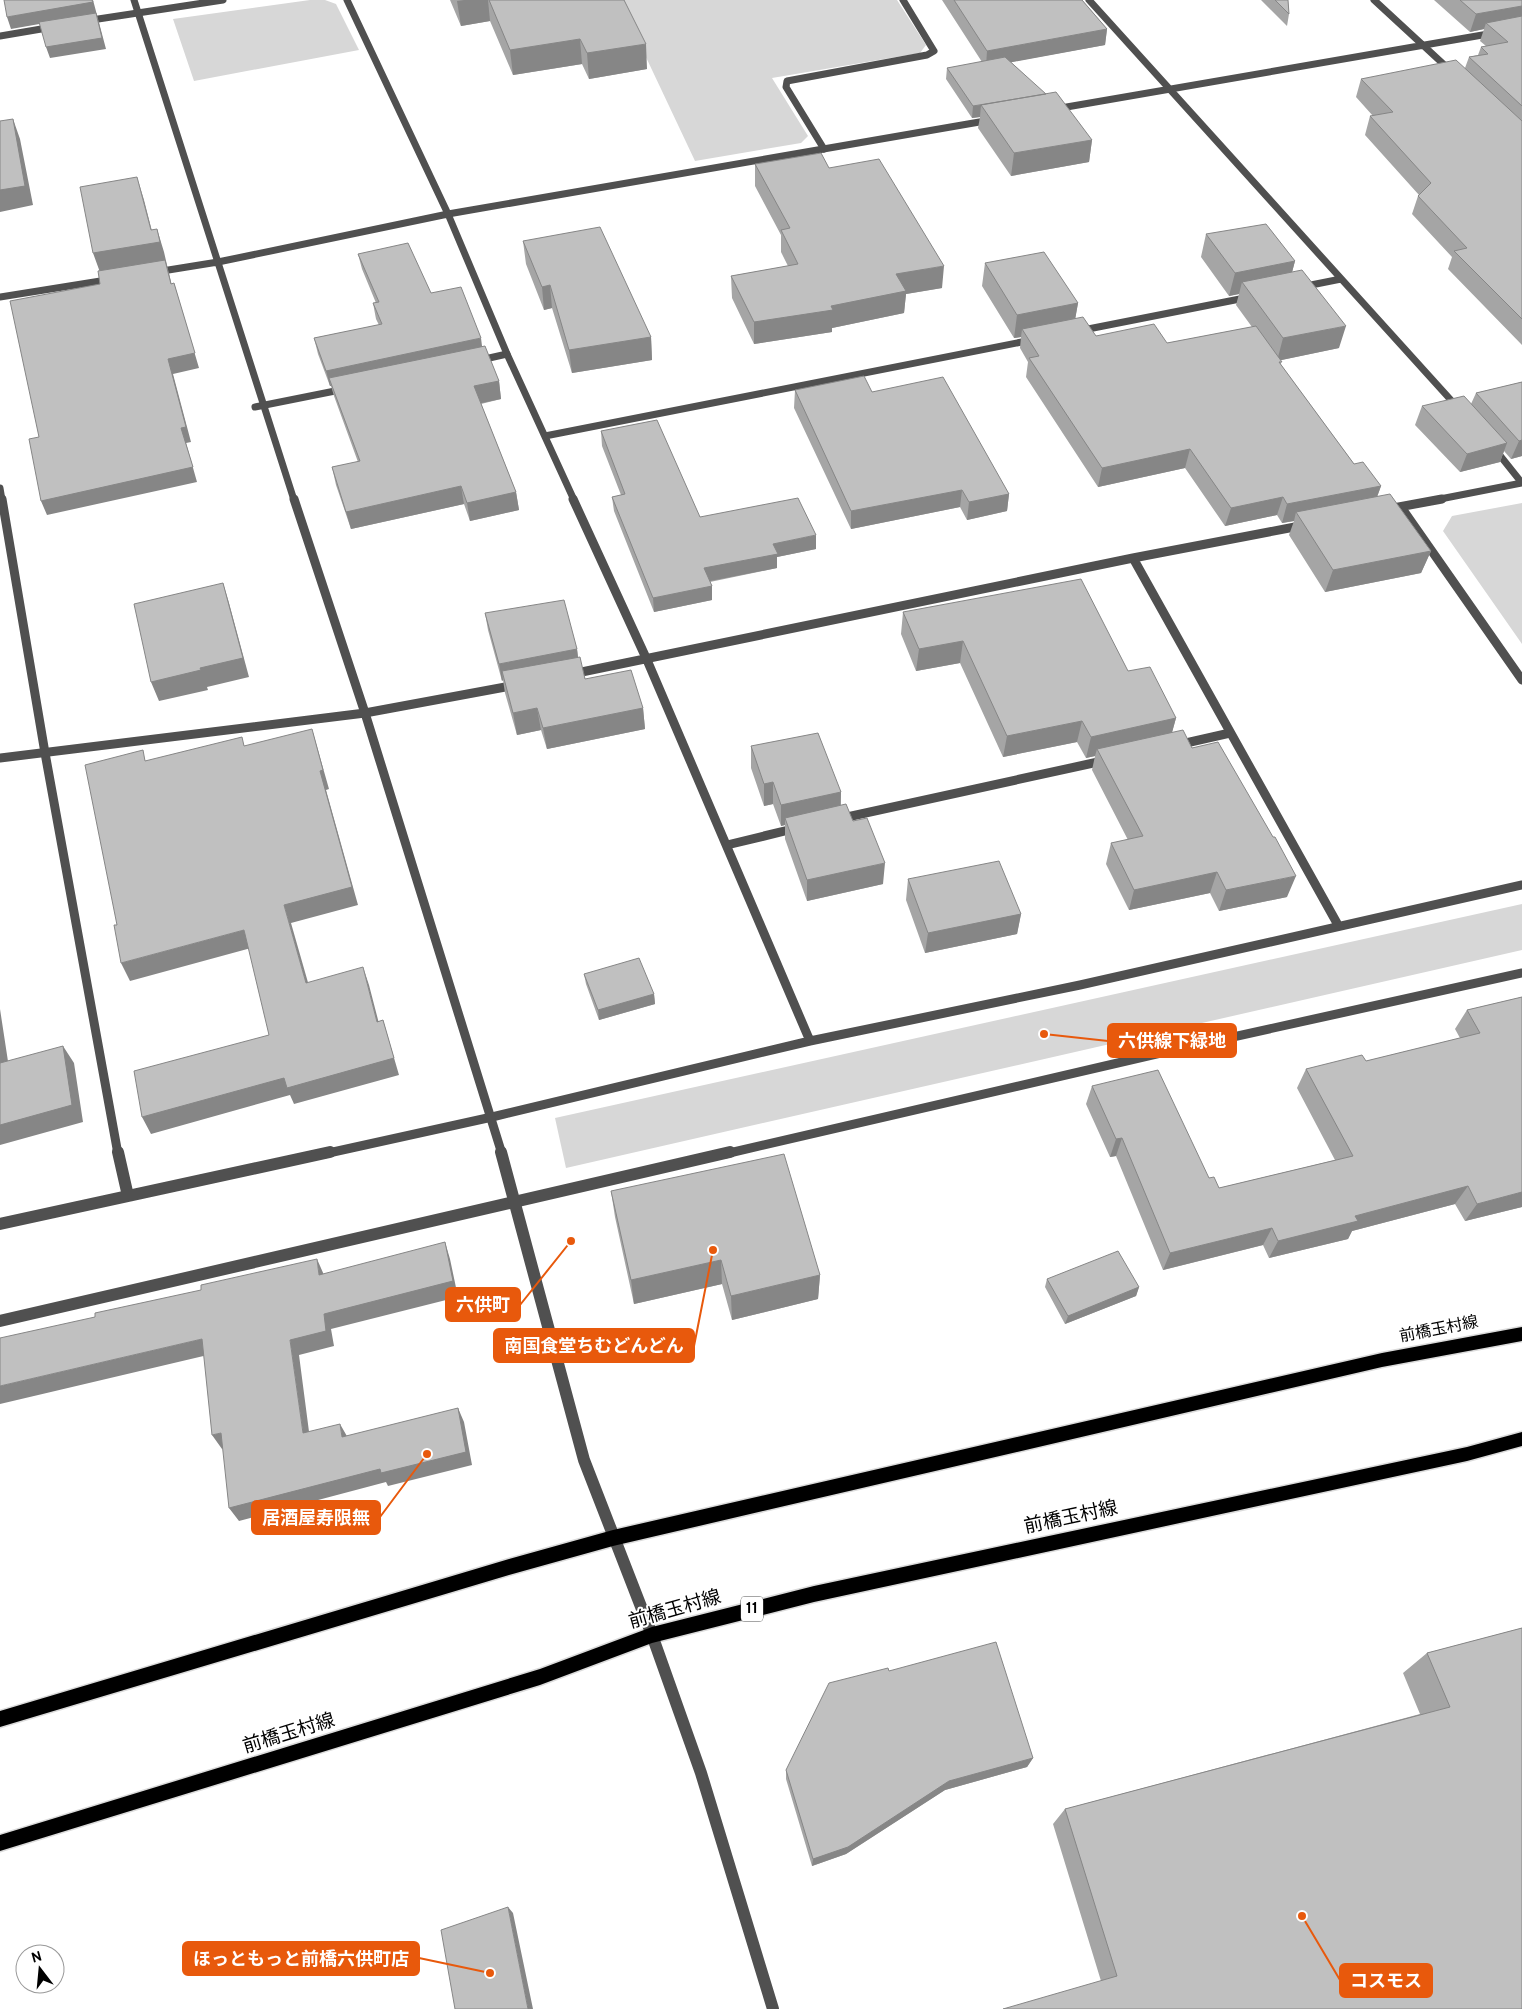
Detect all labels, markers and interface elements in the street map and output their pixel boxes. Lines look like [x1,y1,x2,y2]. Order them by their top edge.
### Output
callout: 六供線下緑地 [1108,1024,1236,1057]
text: 六供線下緑地 [1118,1031,1226,1054]
callout: 六供町 [446,1288,520,1321]
text: 六供町 [456,1295,510,1318]
street label: 前橋玉村線 [1398,1313,1480,1347]
callout: 南国食堂ちむどんどん [494,1329,694,1362]
text: 南国食堂ちむどんどん [504,1336,684,1359]
street label: 前橋玉村線 [1022,1496,1120,1540]
callout: 居酒屋寿限無 [252,1501,380,1534]
text: 居酒屋寿限無 [262,1508,370,1531]
street label: 前橋玉村線 [626,1585,724,1635]
road number: 11 [741,1596,763,1622]
street label: 前橋玉村線 [240,1709,338,1759]
callout: ほっともっと前橋六供町店 [183,1942,419,1975]
north arrow [15,1944,65,1994]
text: N [30,1948,44,1968]
text: ほっともっと前橋六供町店 [193,1949,409,1972]
callout: コスモス [1340,1964,1432,1997]
text: コスモス [1350,1971,1422,1994]

